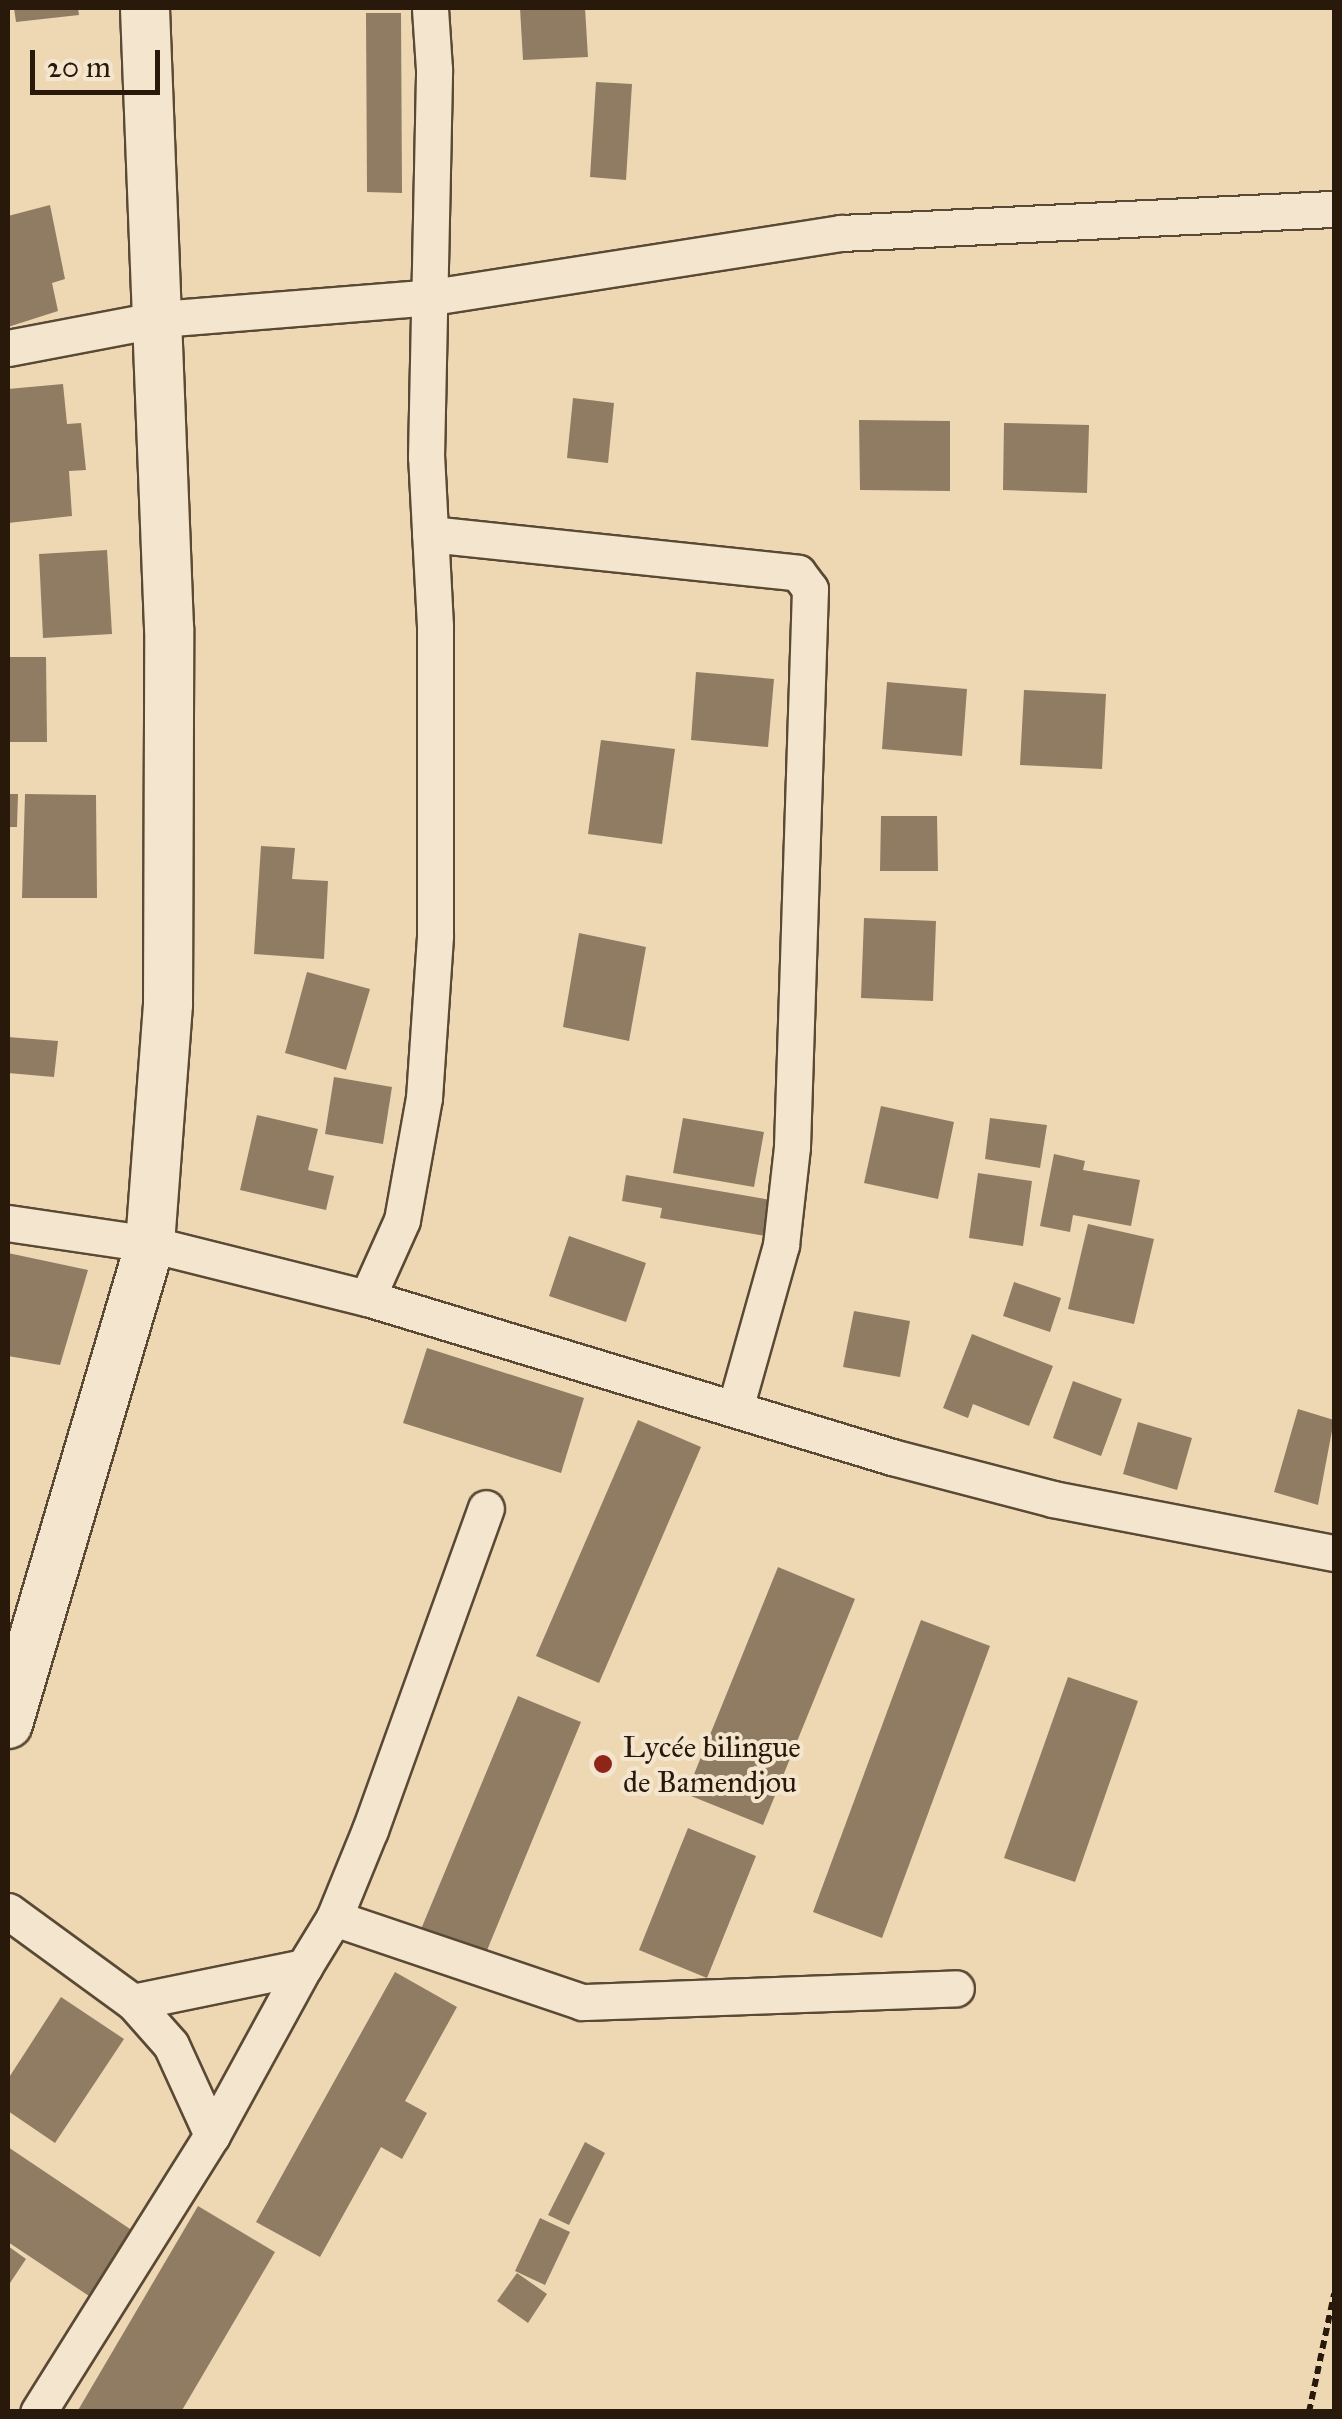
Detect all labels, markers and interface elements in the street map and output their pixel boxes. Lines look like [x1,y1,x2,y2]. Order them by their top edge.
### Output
scale bar [35,30,165,92]
text: 20 m [47,49,111,85]
place label: Lycée bilingue de Bamendjou [623,1729,801,1800]
marker: Lycée bilingue de Bamendjou [592,1753,614,1775]

